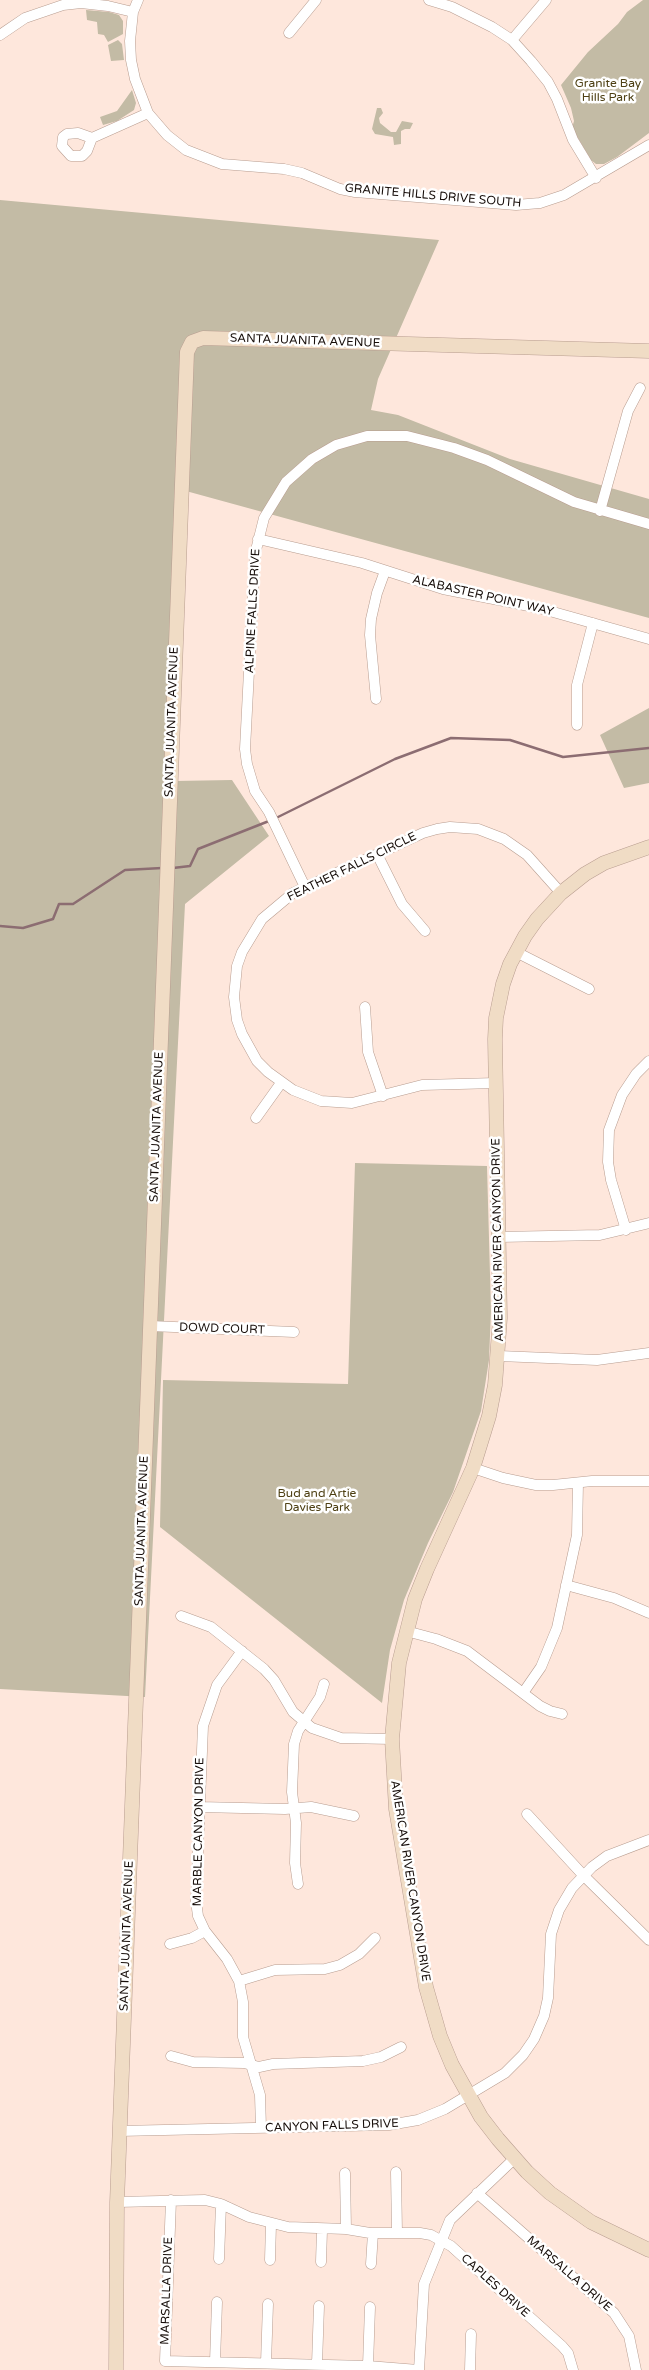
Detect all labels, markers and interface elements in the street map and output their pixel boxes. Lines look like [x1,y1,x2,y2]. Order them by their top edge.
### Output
park label: Granite Bay Hills Park [575,77,641,105]
street label: GRANITE HILLS DRIVE SOUTH [344,181,522,211]
street label: SANTA JUANITA AVENUE [230,331,380,351]
street label: ALPINE FALLS DRIVE [243,548,263,674]
street label: ALABASTER POINT WAY [411,573,555,619]
street label: SANTA JUANITA AVENUE [162,647,182,797]
street label: FEATHER FALLS CIRCLE [285,829,419,905]
street label: SANTA JUANITA AVENUE [147,1052,167,1202]
street label: AMERICAN RIVER CANYON DRIVE [489,1138,507,1342]
street label: DOWD COURT [179,1320,265,1338]
street label: SANTA JUANITA AVENUE [132,1456,152,1606]
park label: Bud and Artie Davies Park [278,1487,356,1515]
street label: MARBLE CANYON DRIVE [191,1757,207,1907]
street label: AMERICAN RIVER CANYON DRIVE [387,1779,433,1983]
street label: SANTA JUANITA AVENUE [117,1861,137,2011]
street label: CANYON FALLS DRIVE [265,2116,399,2136]
street label: MARSALLA DRIVE [524,2233,614,2315]
street label: MARSALLA DRIVE [158,2237,176,2345]
street label: CAPLES DRIVE [458,2251,532,2321]

